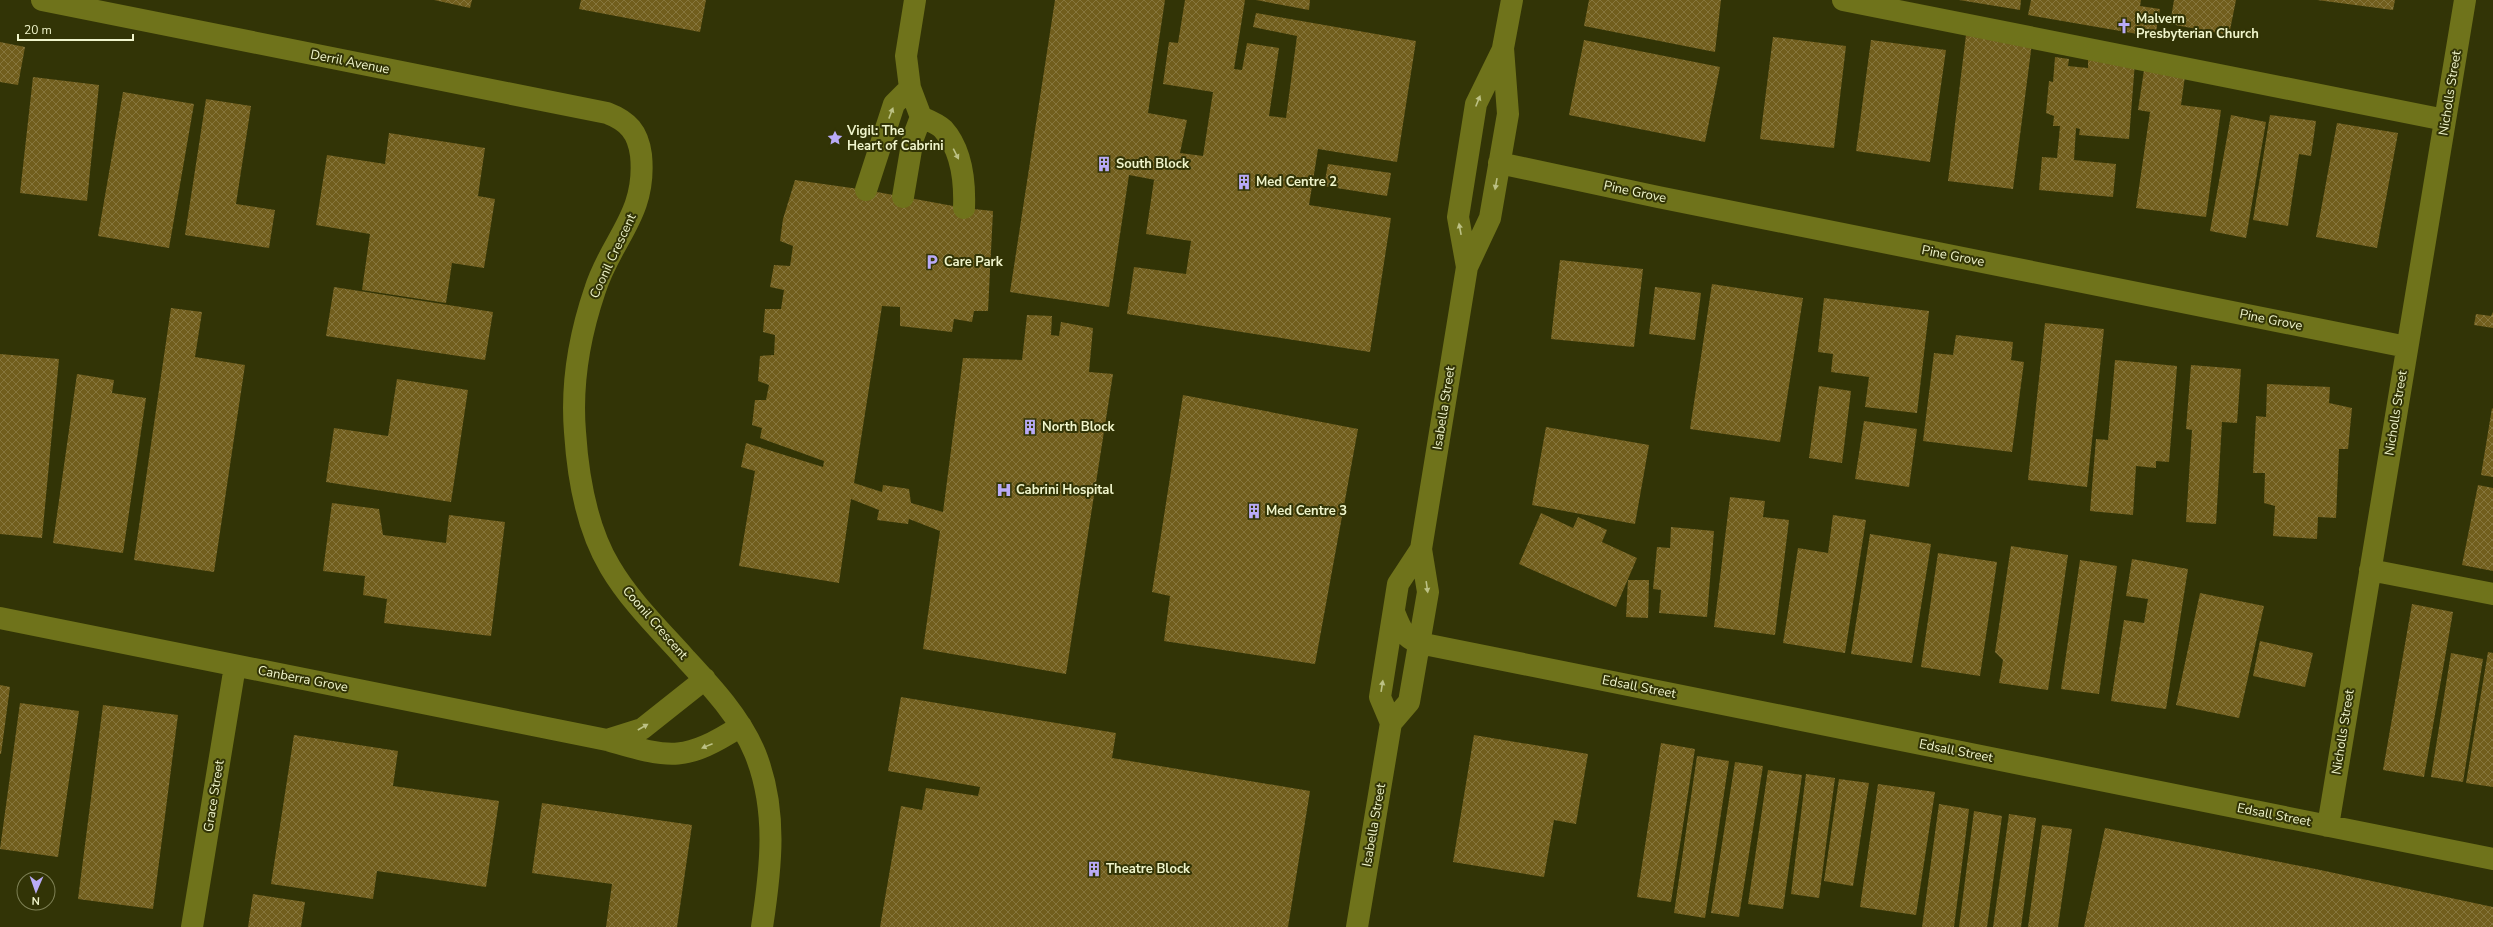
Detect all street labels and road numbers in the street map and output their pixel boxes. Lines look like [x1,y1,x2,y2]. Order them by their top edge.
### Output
street label: Derril Avenue [309,46,391,79]
street label: Nicholls Street [2434,49,2466,137]
street label: Pine Grove [1602,177,1668,207]
street label: Coonil Crescent [585,210,641,301]
street label: Pine Grove [1920,241,1986,271]
street label: Pine Grove [2238,305,2304,335]
street label: Isabella Street [1429,364,1460,451]
street label: Nicholls Street [2380,369,2412,457]
street label: Coonil Crescent [618,583,692,664]
street label: Canberra Grove [256,661,350,697]
street label: Edsall Street [1601,671,1678,703]
street label: Nicholls Street [2327,688,2359,776]
street label: Edsall Street [1918,735,1995,767]
street label: Grace Street [199,758,229,833]
street label: Isabella Street [1358,781,1390,868]
street label: Edsall Street [2236,799,2313,831]

